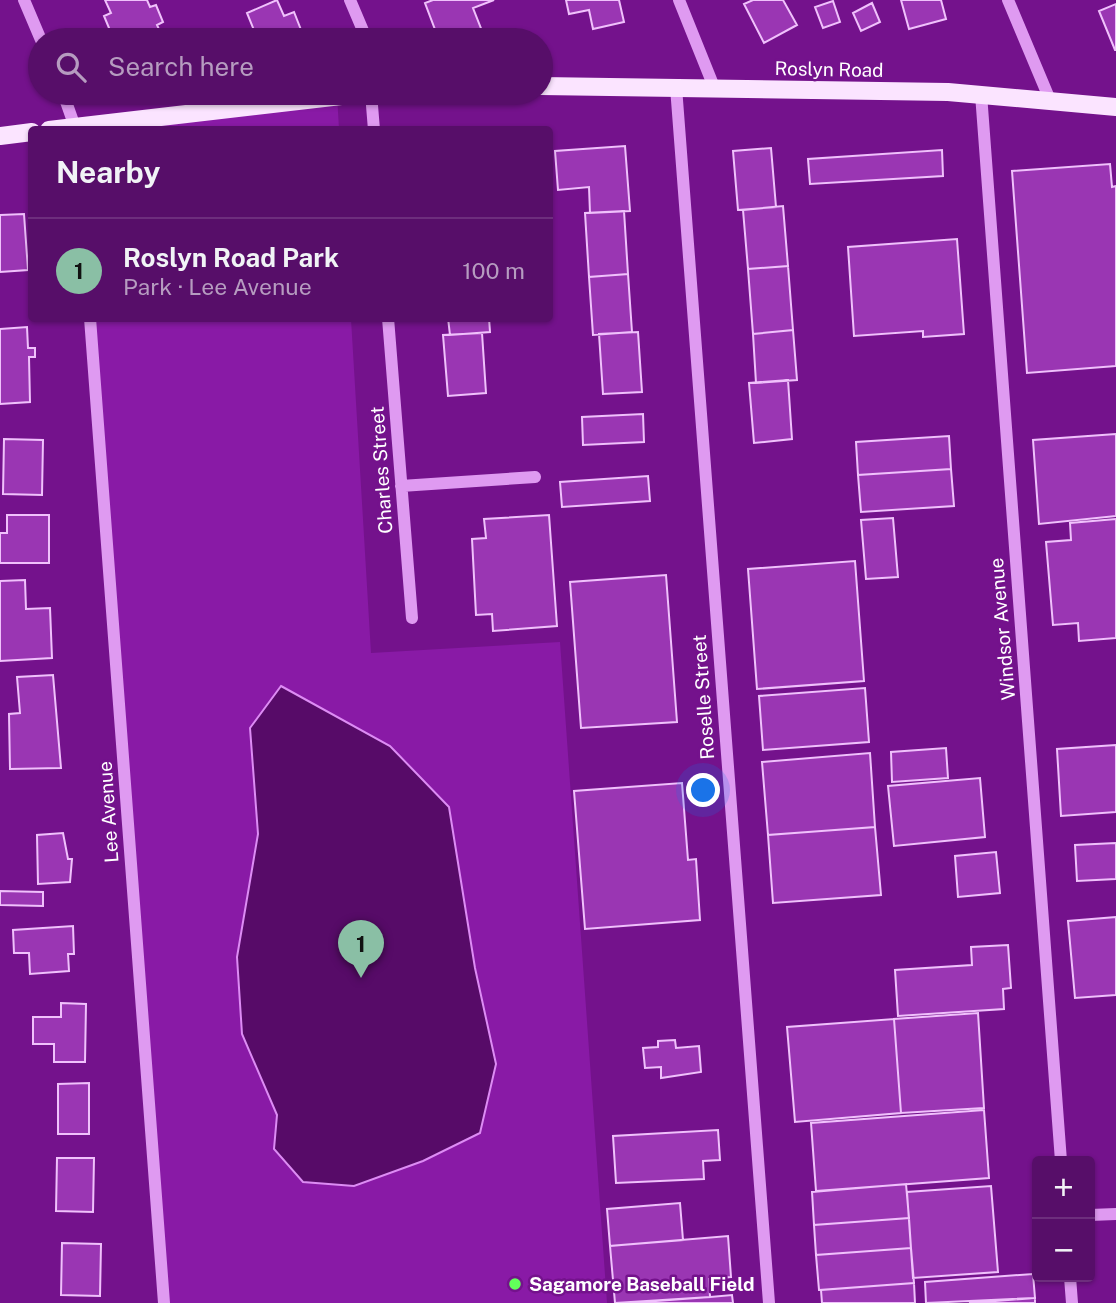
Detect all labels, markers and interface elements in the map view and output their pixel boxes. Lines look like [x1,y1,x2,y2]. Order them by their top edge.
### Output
search box [28,28,553,105]
icon: search [52,48,90,86]
text: Search here [108,51,254,82]
street label: Roslyn Road [774,57,884,81]
text: Nearby [56,154,160,190]
text: Roslyn Road Park [123,242,339,273]
text: 1 [74,257,84,284]
text: 100 m [462,257,525,284]
text: Park · Lee Avenue [123,273,312,300]
street label: Charles Street [366,406,396,534]
street label: Windsor Avenue [985,557,1019,701]
street label: Roselle Street [688,634,718,760]
street label: Lee Avenue [93,760,123,864]
your location [686,773,720,807]
pin: 1 [338,920,384,978]
map controls [1032,1156,1095,1282]
button: + [1032,1156,1095,1219]
button: − [1032,1219,1095,1282]
place label: Sagamore Baseball Field [529,1273,754,1295]
marker: Sagamore Baseball Field [507,1276,523,1292]

